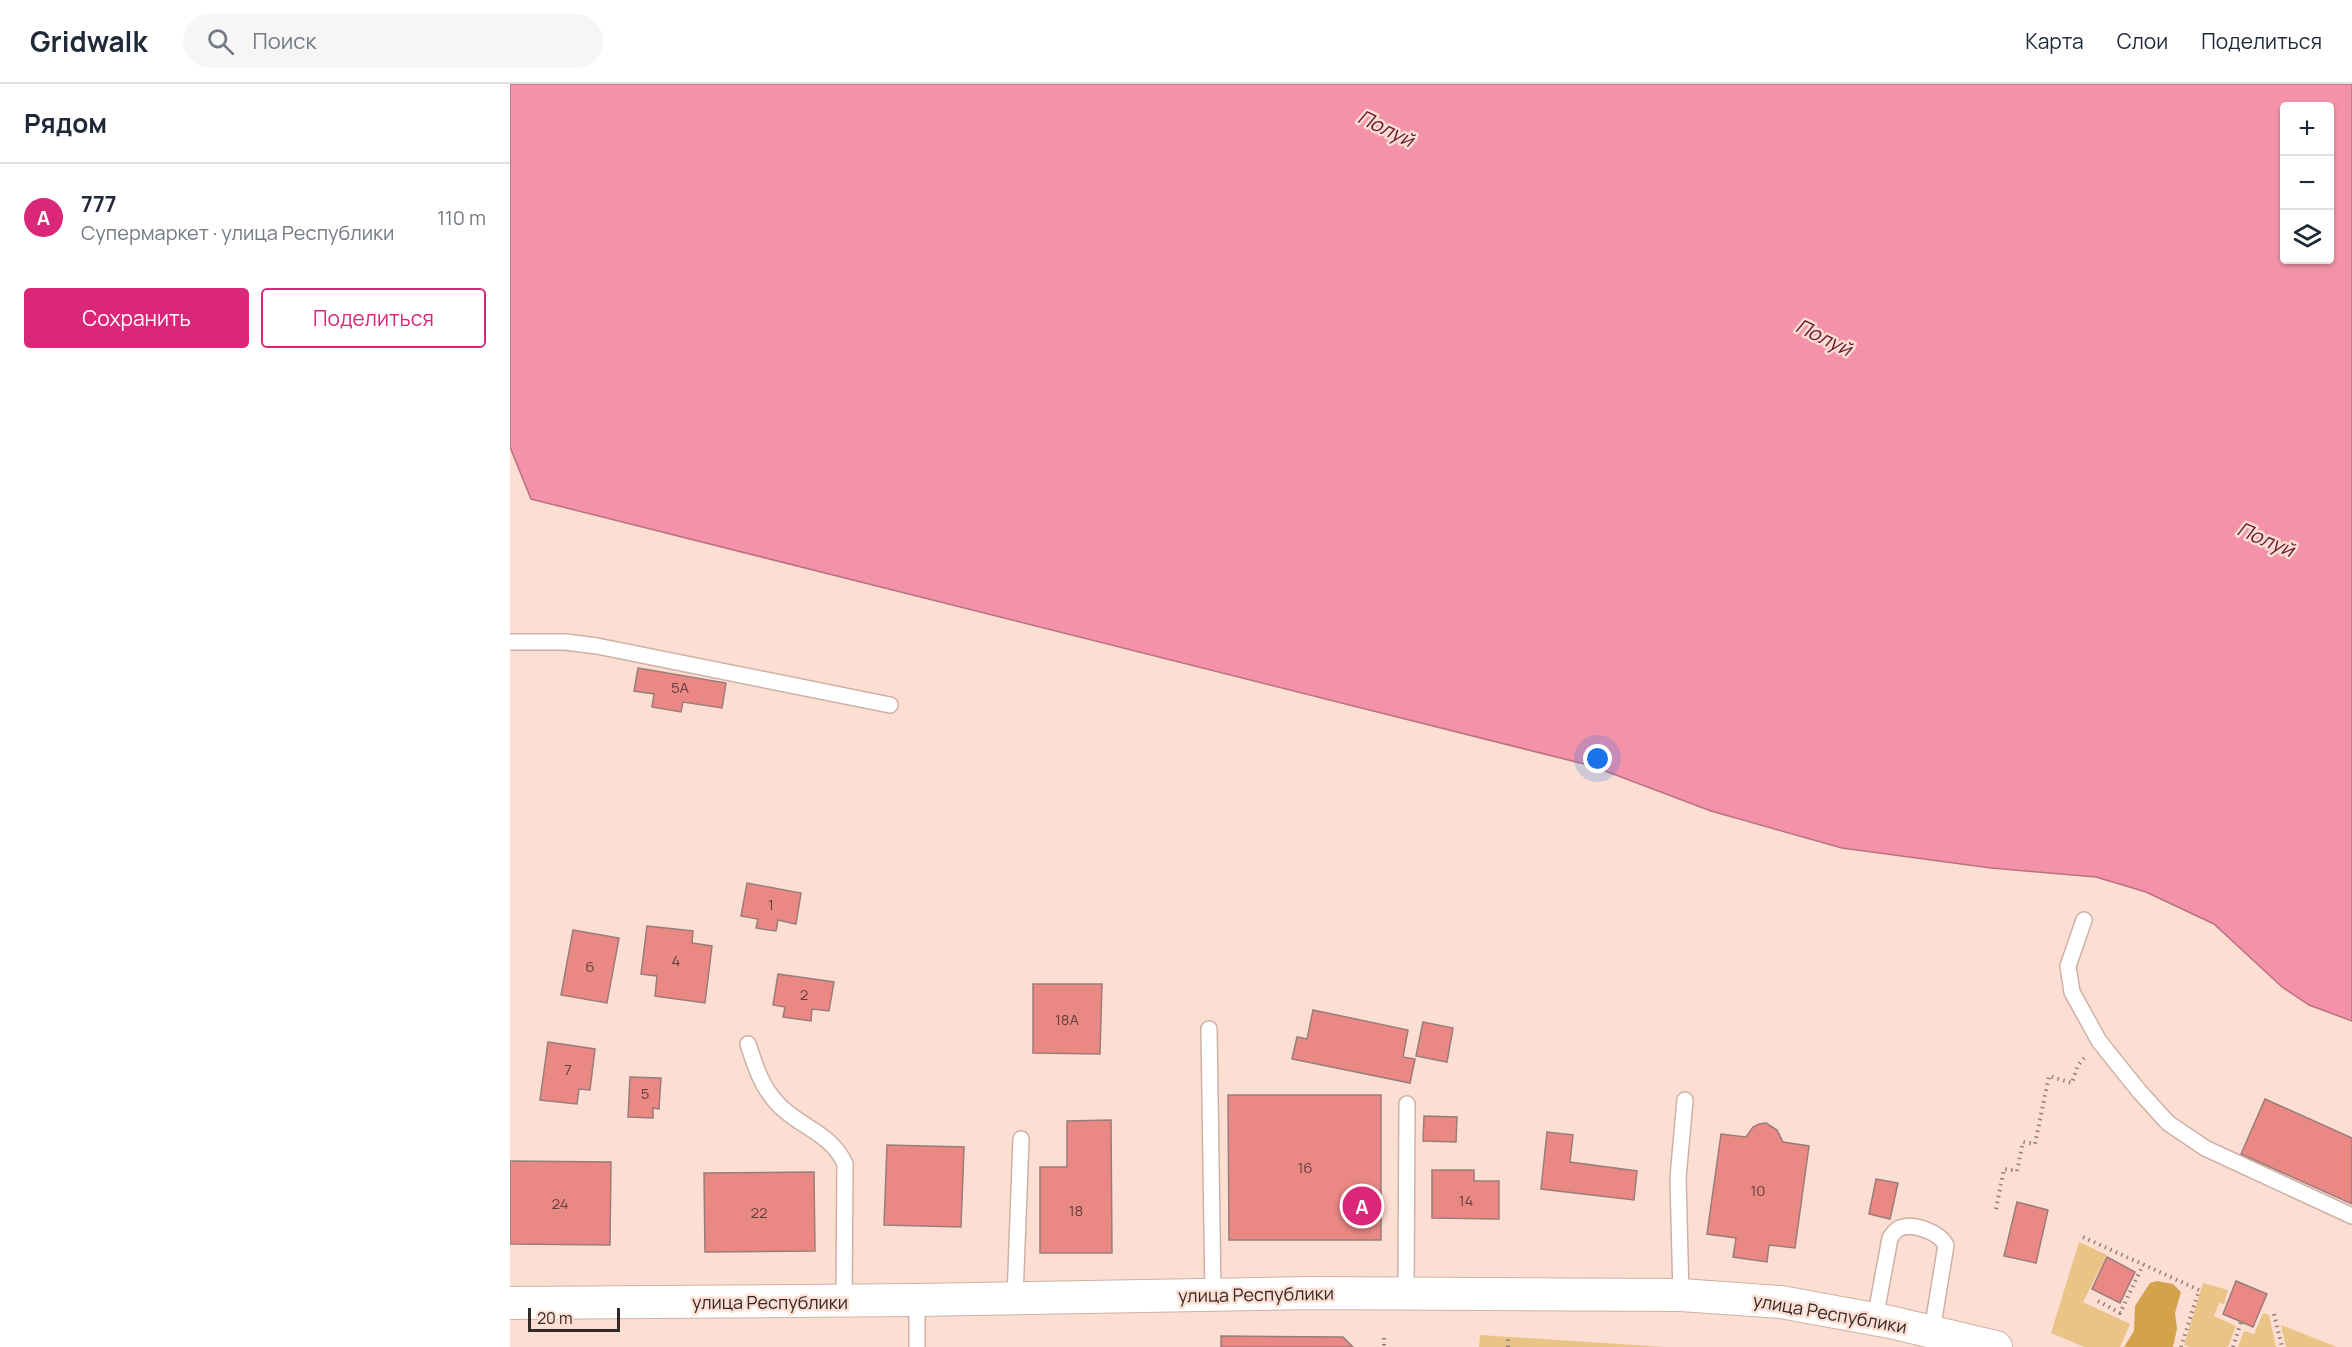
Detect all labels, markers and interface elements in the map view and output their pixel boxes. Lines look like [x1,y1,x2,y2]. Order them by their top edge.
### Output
search box [183,14,603,68]
text: Gridwalk [30,22,147,60]
icon: search [204,25,237,58]
text: Поиск [252,26,316,56]
text: Карта [2025,27,2084,55]
text: Слои [2117,27,2168,55]
text: Поделиться [2201,27,2322,55]
map controls [2280,102,2334,264]
button: + [2280,102,2334,156]
water label: Полуй [1354,103,1420,154]
text: Рядом [24,105,107,141]
button: − [2280,156,2334,210]
text: 777 [81,189,117,219]
text: A [37,204,50,231]
text: 110 m [437,204,486,231]
button: layers [2280,210,2334,264]
text: Супермаркет · улица Республики [81,219,394,246]
button: Сохранить [24,288,249,348]
button: Поделиться [261,288,486,348]
water label: Полуй [1792,312,1858,363]
water label: Полуй [2234,515,2300,564]
house number: 5А [671,677,690,698]
your location [1583,744,1612,773]
house number: 1 [768,894,774,915]
house number: 4 [672,950,681,971]
house number: 6 [585,956,595,977]
house number: 2 [800,984,808,1005]
house number: 18А [1055,1009,1080,1030]
house number: 7 [564,1059,572,1080]
house number: 5 [641,1083,649,1104]
house number: 16 [1297,1157,1313,1178]
house number: 10 [1751,1180,1766,1201]
pin: A [1342,1184,1382,1228]
house number: 14 [1459,1190,1473,1211]
house number: 24 [551,1193,569,1214]
house number: 18 [1069,1200,1083,1221]
house number: 22 [750,1202,768,1223]
street label: улица Республики [1178,1281,1334,1307]
street label: улица Республики [1751,1288,1909,1338]
street label: улица Республики [692,1290,848,1314]
scale bar [528,1305,620,1332]
text: 20 m [537,1307,573,1329]

